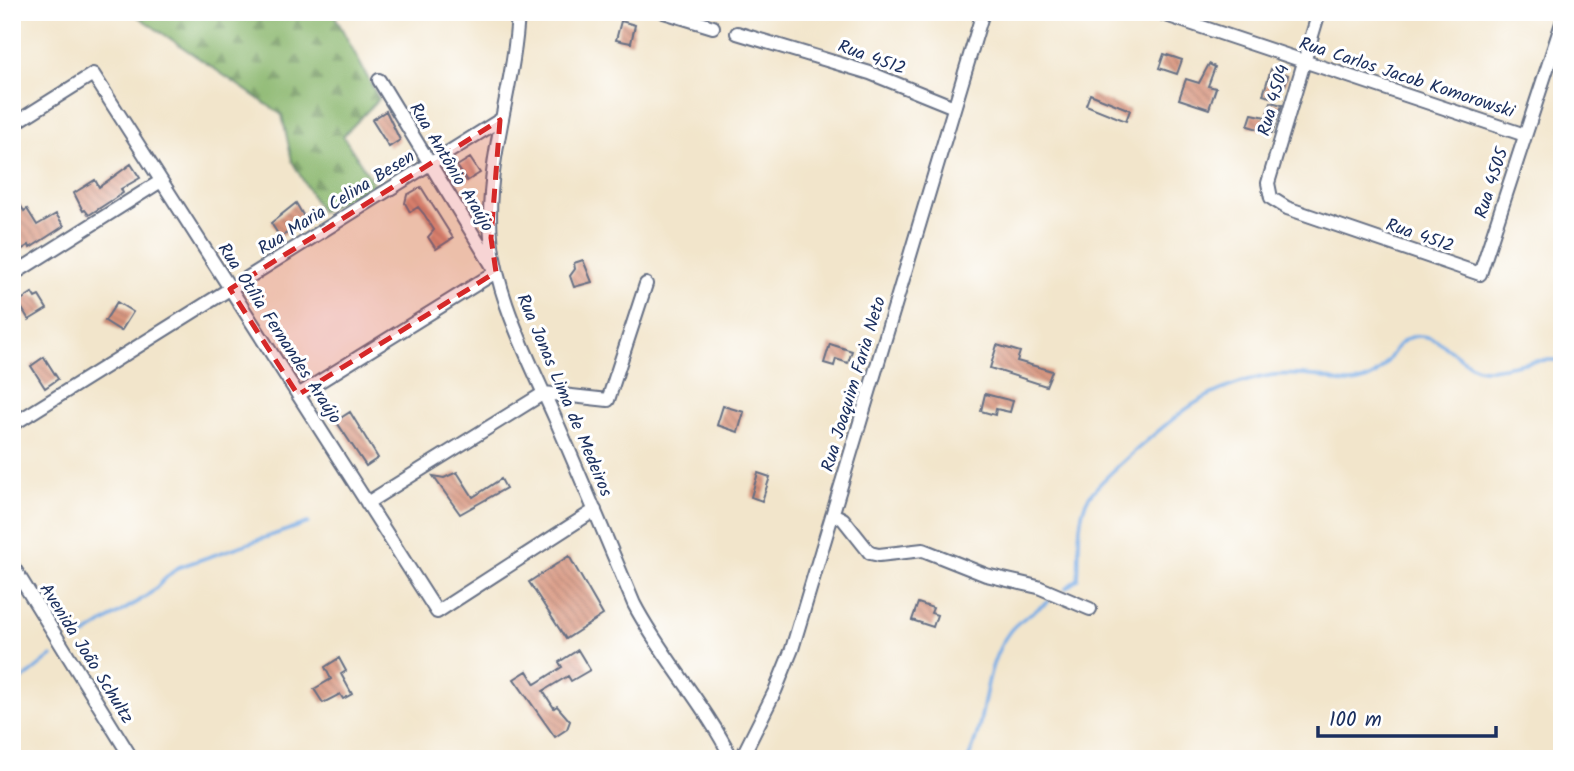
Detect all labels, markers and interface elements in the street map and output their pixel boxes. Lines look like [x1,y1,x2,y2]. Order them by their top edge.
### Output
street label: Rua Carlos Jacob Komorowski [1295,30,1519,127]
street label: Rua 4512 [833,33,910,84]
street label: Rua 4504 [1250,61,1299,140]
street label: Rua Antônio Araújo [401,98,501,238]
street label: Rua Maria Celina Besen [252,143,421,264]
street label: Rua 4505 [1467,143,1518,223]
street label: Rua 4512 [1381,211,1458,262]
street label: Rua Otília Fernandes Araújo [209,237,348,430]
street label: Rua Jonas Lima de Medeiros [508,289,620,502]
street label: Rua Joaquim Faria Neto [814,293,895,476]
street label: Avenida João Schultz [31,578,141,730]
scale bar [1318,694,1497,738]
text: 100 m [1329,704,1382,737]

